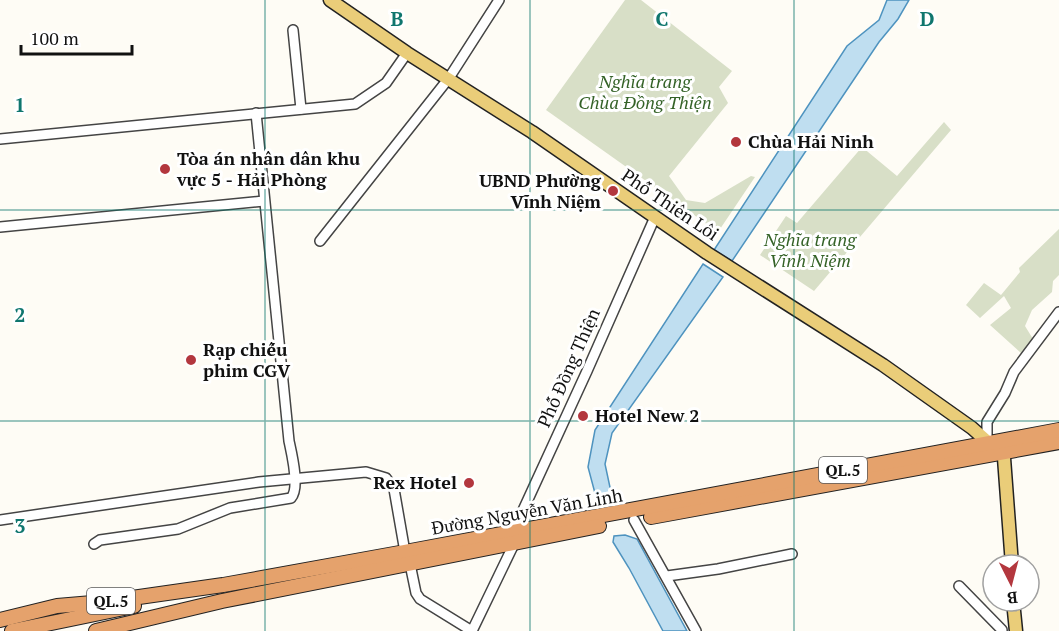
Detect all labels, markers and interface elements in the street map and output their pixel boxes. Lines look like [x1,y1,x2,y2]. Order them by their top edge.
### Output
text: B [391,5,404,32]
text: C [655,5,669,32]
text: D [920,5,934,32]
scale bar [21,18,132,56]
text: 100 m [30,26,79,50]
park label: Nghĩa trang Chùa Đồng Thiện [578,69,712,114]
text: 1 [14,91,26,118]
place label: Chùa Hải Ninh [748,129,874,153]
marker: Chùa Hải Ninh [729,135,743,149]
place label: Tòa án nhân dân khu vực 5 - Hải Phòng [176,146,360,191]
marker: Tòa án nhân dân khu vực 5 - Hải Phòng [158,162,172,176]
street label: Phố Thiên Lôi [617,163,724,245]
place label: UBND Phường Vĩnh Niệm [479,168,602,213]
marker: UBND Phường Vĩnh Niệm [606,184,620,198]
park label: Nghĩa trang Vĩnh Niệm [763,227,857,272]
text: 2 [14,301,26,328]
street label: Phố Đồng Thiện [531,304,605,431]
place label: Rạp chiếu phim CGV [203,337,291,382]
marker: Rạp chiếu phim CGV [184,353,198,367]
place label: Hotel New 2 [595,403,699,427]
marker: Hotel New 2 [576,409,590,423]
road number: QL.5 [819,457,867,483]
place label: Rex Hotel [373,470,457,494]
marker: Rex Hotel [462,476,476,490]
street label: Đường Nguyễn Văn Linh [429,482,625,540]
text: 3 [14,512,26,539]
north arrow [981,553,1041,613]
text: B [1006,586,1019,609]
road number: QL.5 [87,588,135,614]

